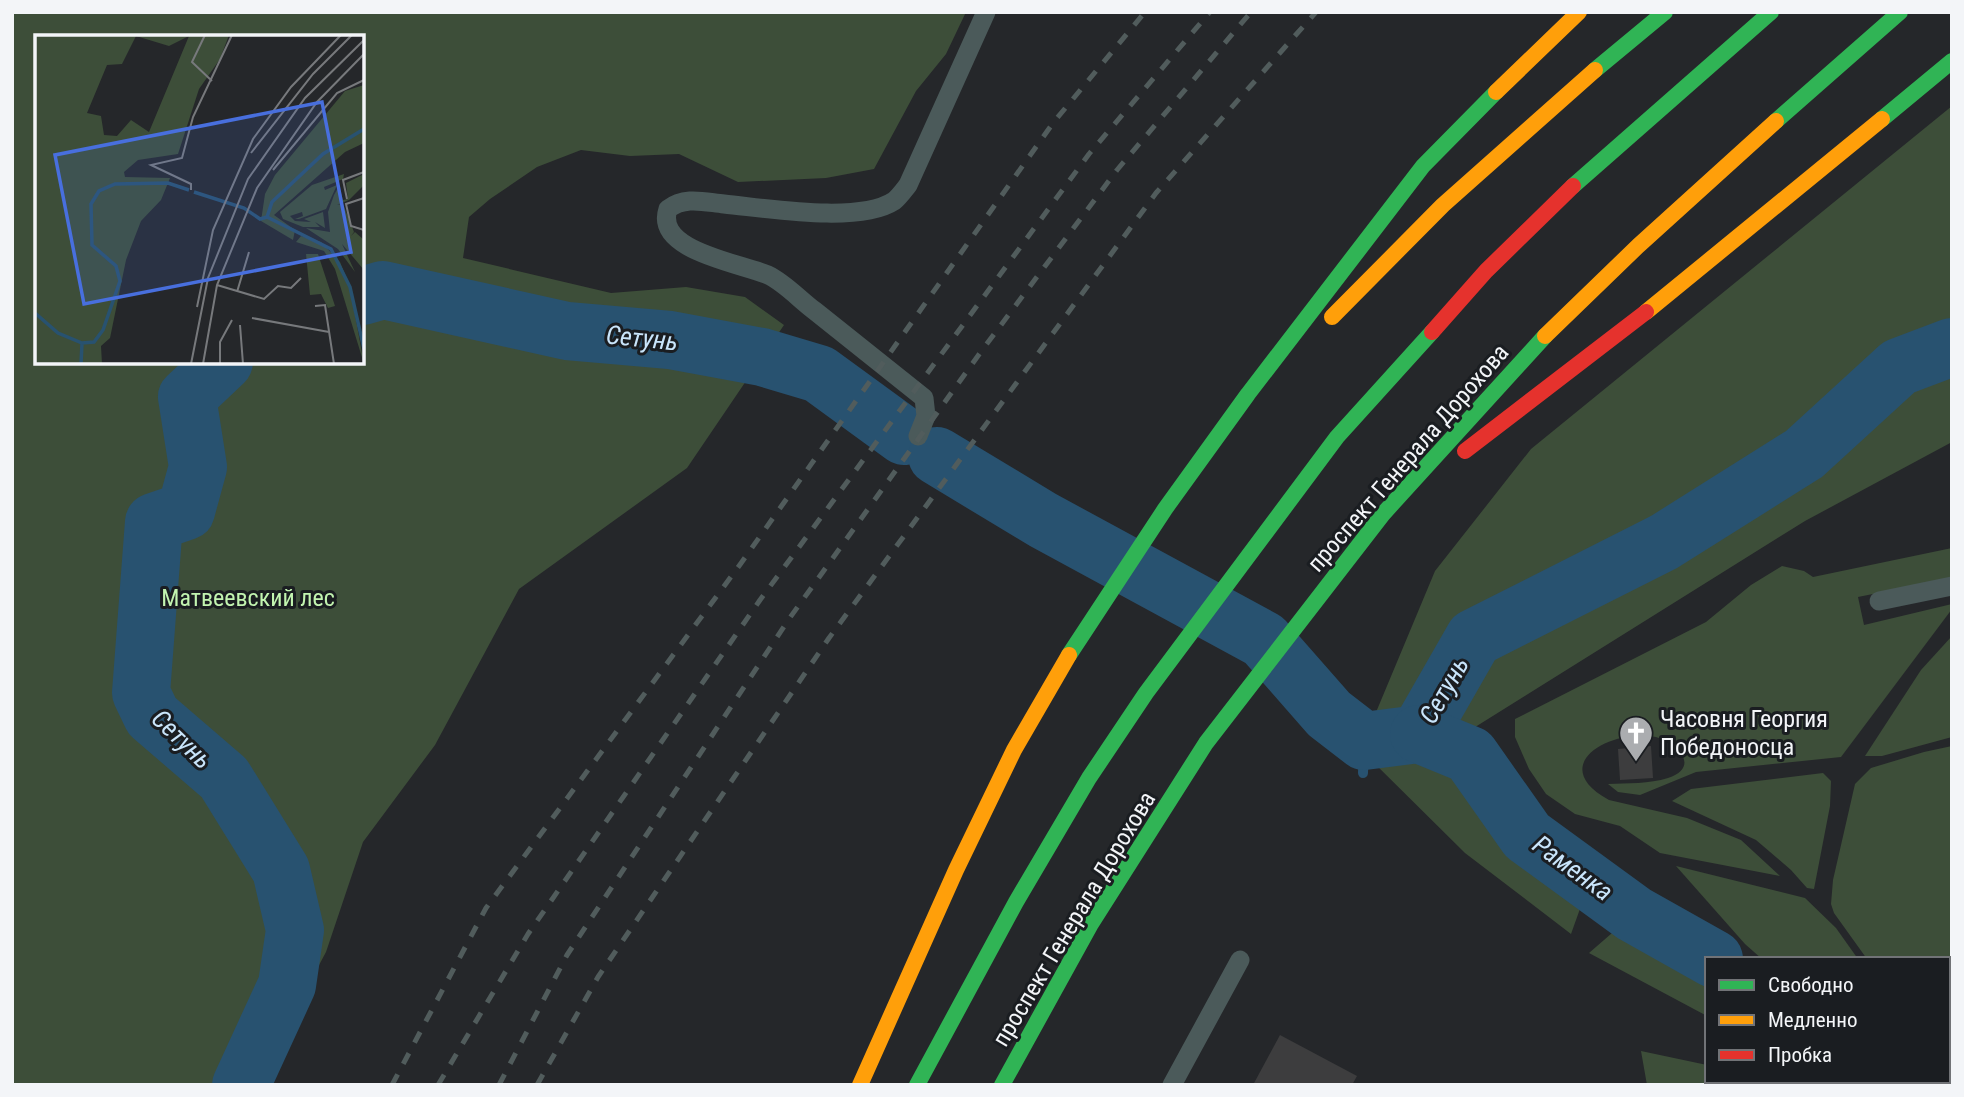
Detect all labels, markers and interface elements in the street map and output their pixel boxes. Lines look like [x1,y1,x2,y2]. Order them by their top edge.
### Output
inset map [35,35,364,364]
water label: Сетунь [605,319,679,357]
street label: проспект Генерала Дорохова [1302,339,1514,577]
park label: Матвеевский лес [161,584,335,612]
water label: Сетунь [1413,651,1475,729]
water label: Сетунь [146,703,218,775]
place label: Часовня Георгия Победоносца [1660,705,1828,761]
church icon: Часовня Георгия Победоносца [1617,714,1655,763]
street label: проспект Генерала Дорохова [987,787,1161,1051]
water label: Раменка [1527,829,1619,907]
legend [1705,957,1950,1083]
text: Свободно [1768,973,1854,997]
text: Медленно [1768,1008,1857,1032]
text: Пробка [1768,1043,1832,1067]

